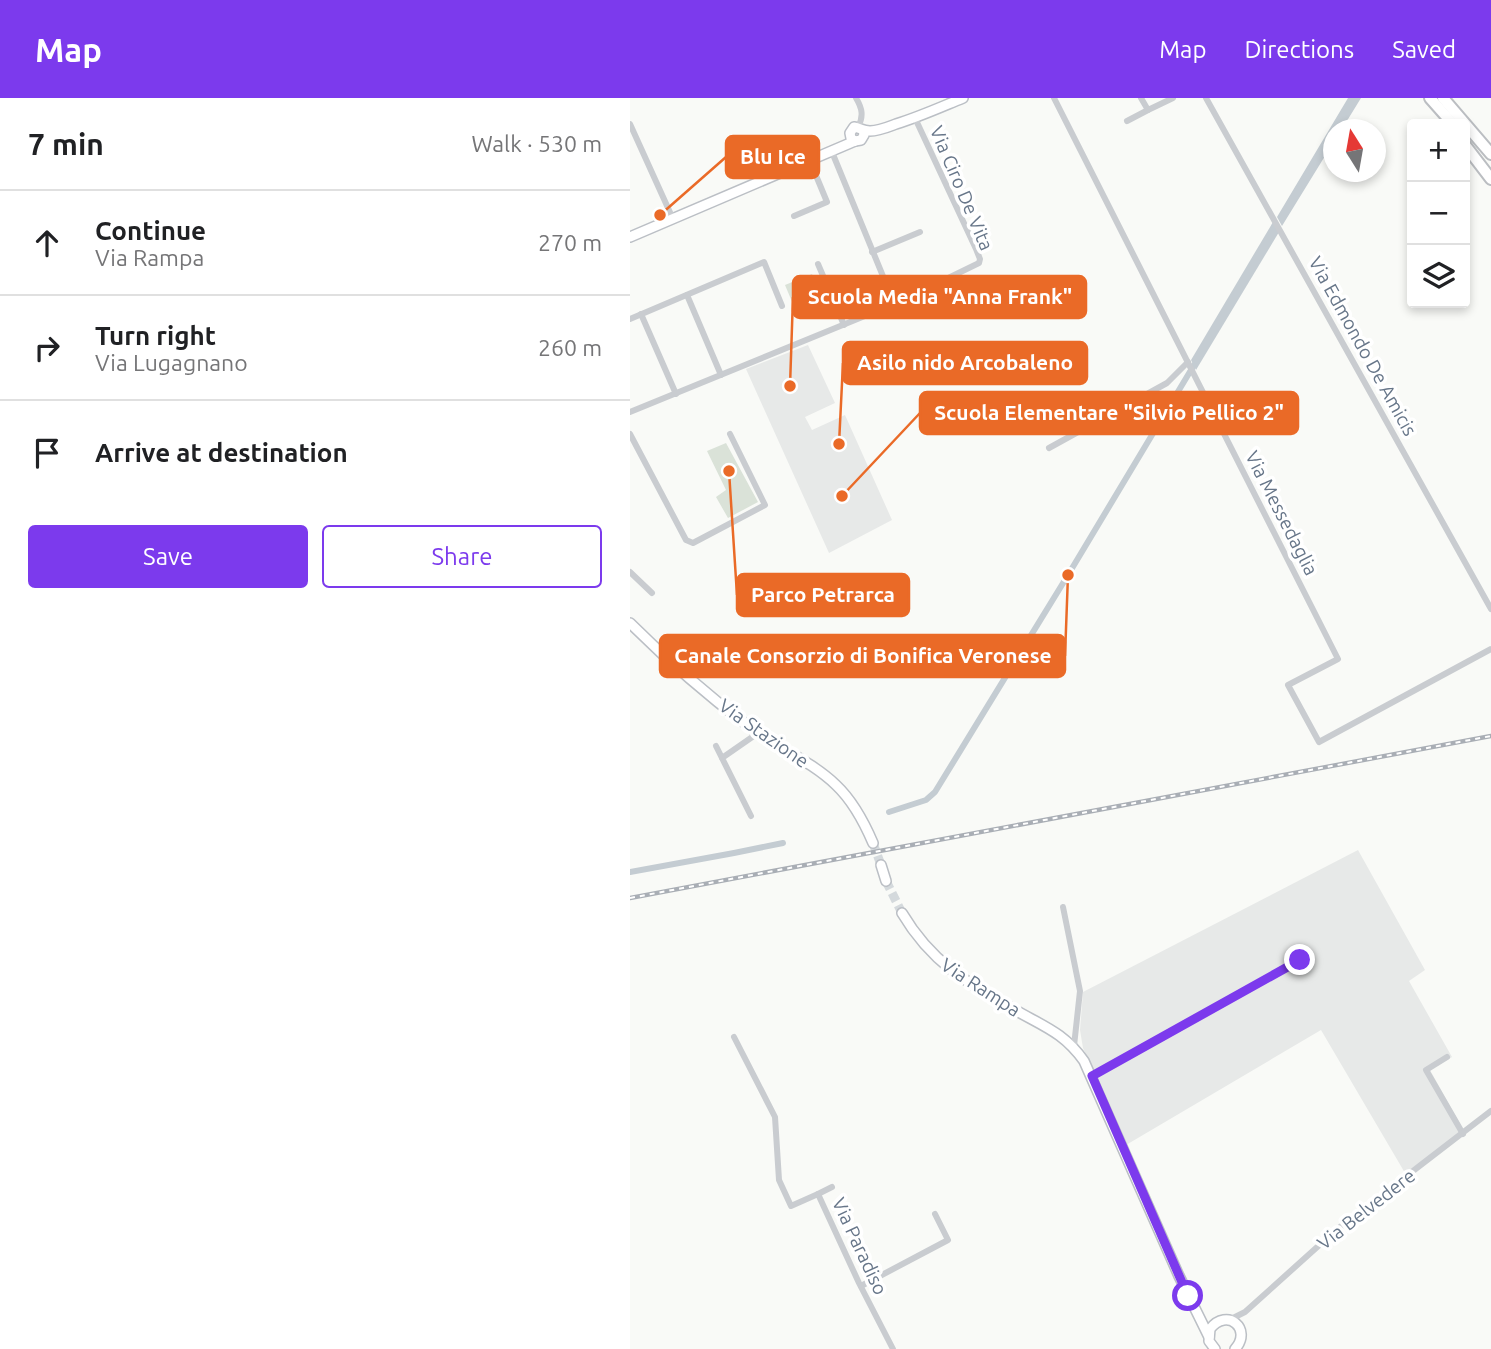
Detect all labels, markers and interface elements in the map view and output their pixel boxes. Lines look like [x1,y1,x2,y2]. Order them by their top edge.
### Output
text: Map [35,31,102,68]
text: Map [1159,36,1206,63]
text: Directions [1244,36,1354,63]
text: Saved [1392,36,1456,63]
north arrow [1323,119,1386,182]
map controls [1407,119,1470,308]
button: + [1407,119,1470,182]
street label: Via Ciro De Vita [926,122,998,254]
text: 7 min [28,127,104,161]
text: Walk · 530 m [471,131,602,156]
callout: Blu Ice [726,136,819,178]
text: Blu Ice [740,144,806,168]
button: − [1407,182,1470,245]
text: Continue [95,216,206,245]
icon: ahead [28,224,66,262]
text: 270 m [538,230,602,255]
text: Via Rampa [95,245,204,270]
button: layers [1407,245,1470,308]
street label: Via Edmondo De Amicis [1305,253,1421,439]
callout: Scuola Media "Anna Frank" [793,276,1086,318]
text: Scuola Media "Anna Frank" [808,284,1072,308]
text: Turn right [95,321,216,350]
icon: right [28,329,66,367]
text: 260 m [538,335,602,360]
callout: Asilo nido Arcobaleno [843,342,1087,384]
text: Via Lugagnano [95,350,248,375]
text: Asilo nido Arcobaleno [857,350,1073,374]
callout: Scuola Elementare "Silvio Pellico 2" [920,392,1298,434]
text: Scuola Elementare "Silvio Pellico 2" [934,400,1284,424]
icon: arrive [28,434,66,472]
text: Arrive at destination [95,438,348,467]
street label: Via Messedaglia [1241,447,1323,579]
button: Save [28,525,308,588]
button: Share [322,525,602,588]
callout: Parco Petrarca [737,574,909,616]
text: Parco Petrarca [751,582,895,606]
callout: Canale Consorzio di Bonifica Veronese [660,635,1065,677]
text: Canale Consorzio di Bonifica Veronese [674,643,1052,667]
street label: Via Stazione [715,694,813,772]
route end [1284,944,1315,975]
street label: Via Rampa [937,953,1025,1021]
street label: Via Belvedere [1313,1164,1419,1254]
street label: Via Paradiso [828,1194,892,1298]
route start [1172,1280,1203,1311]

